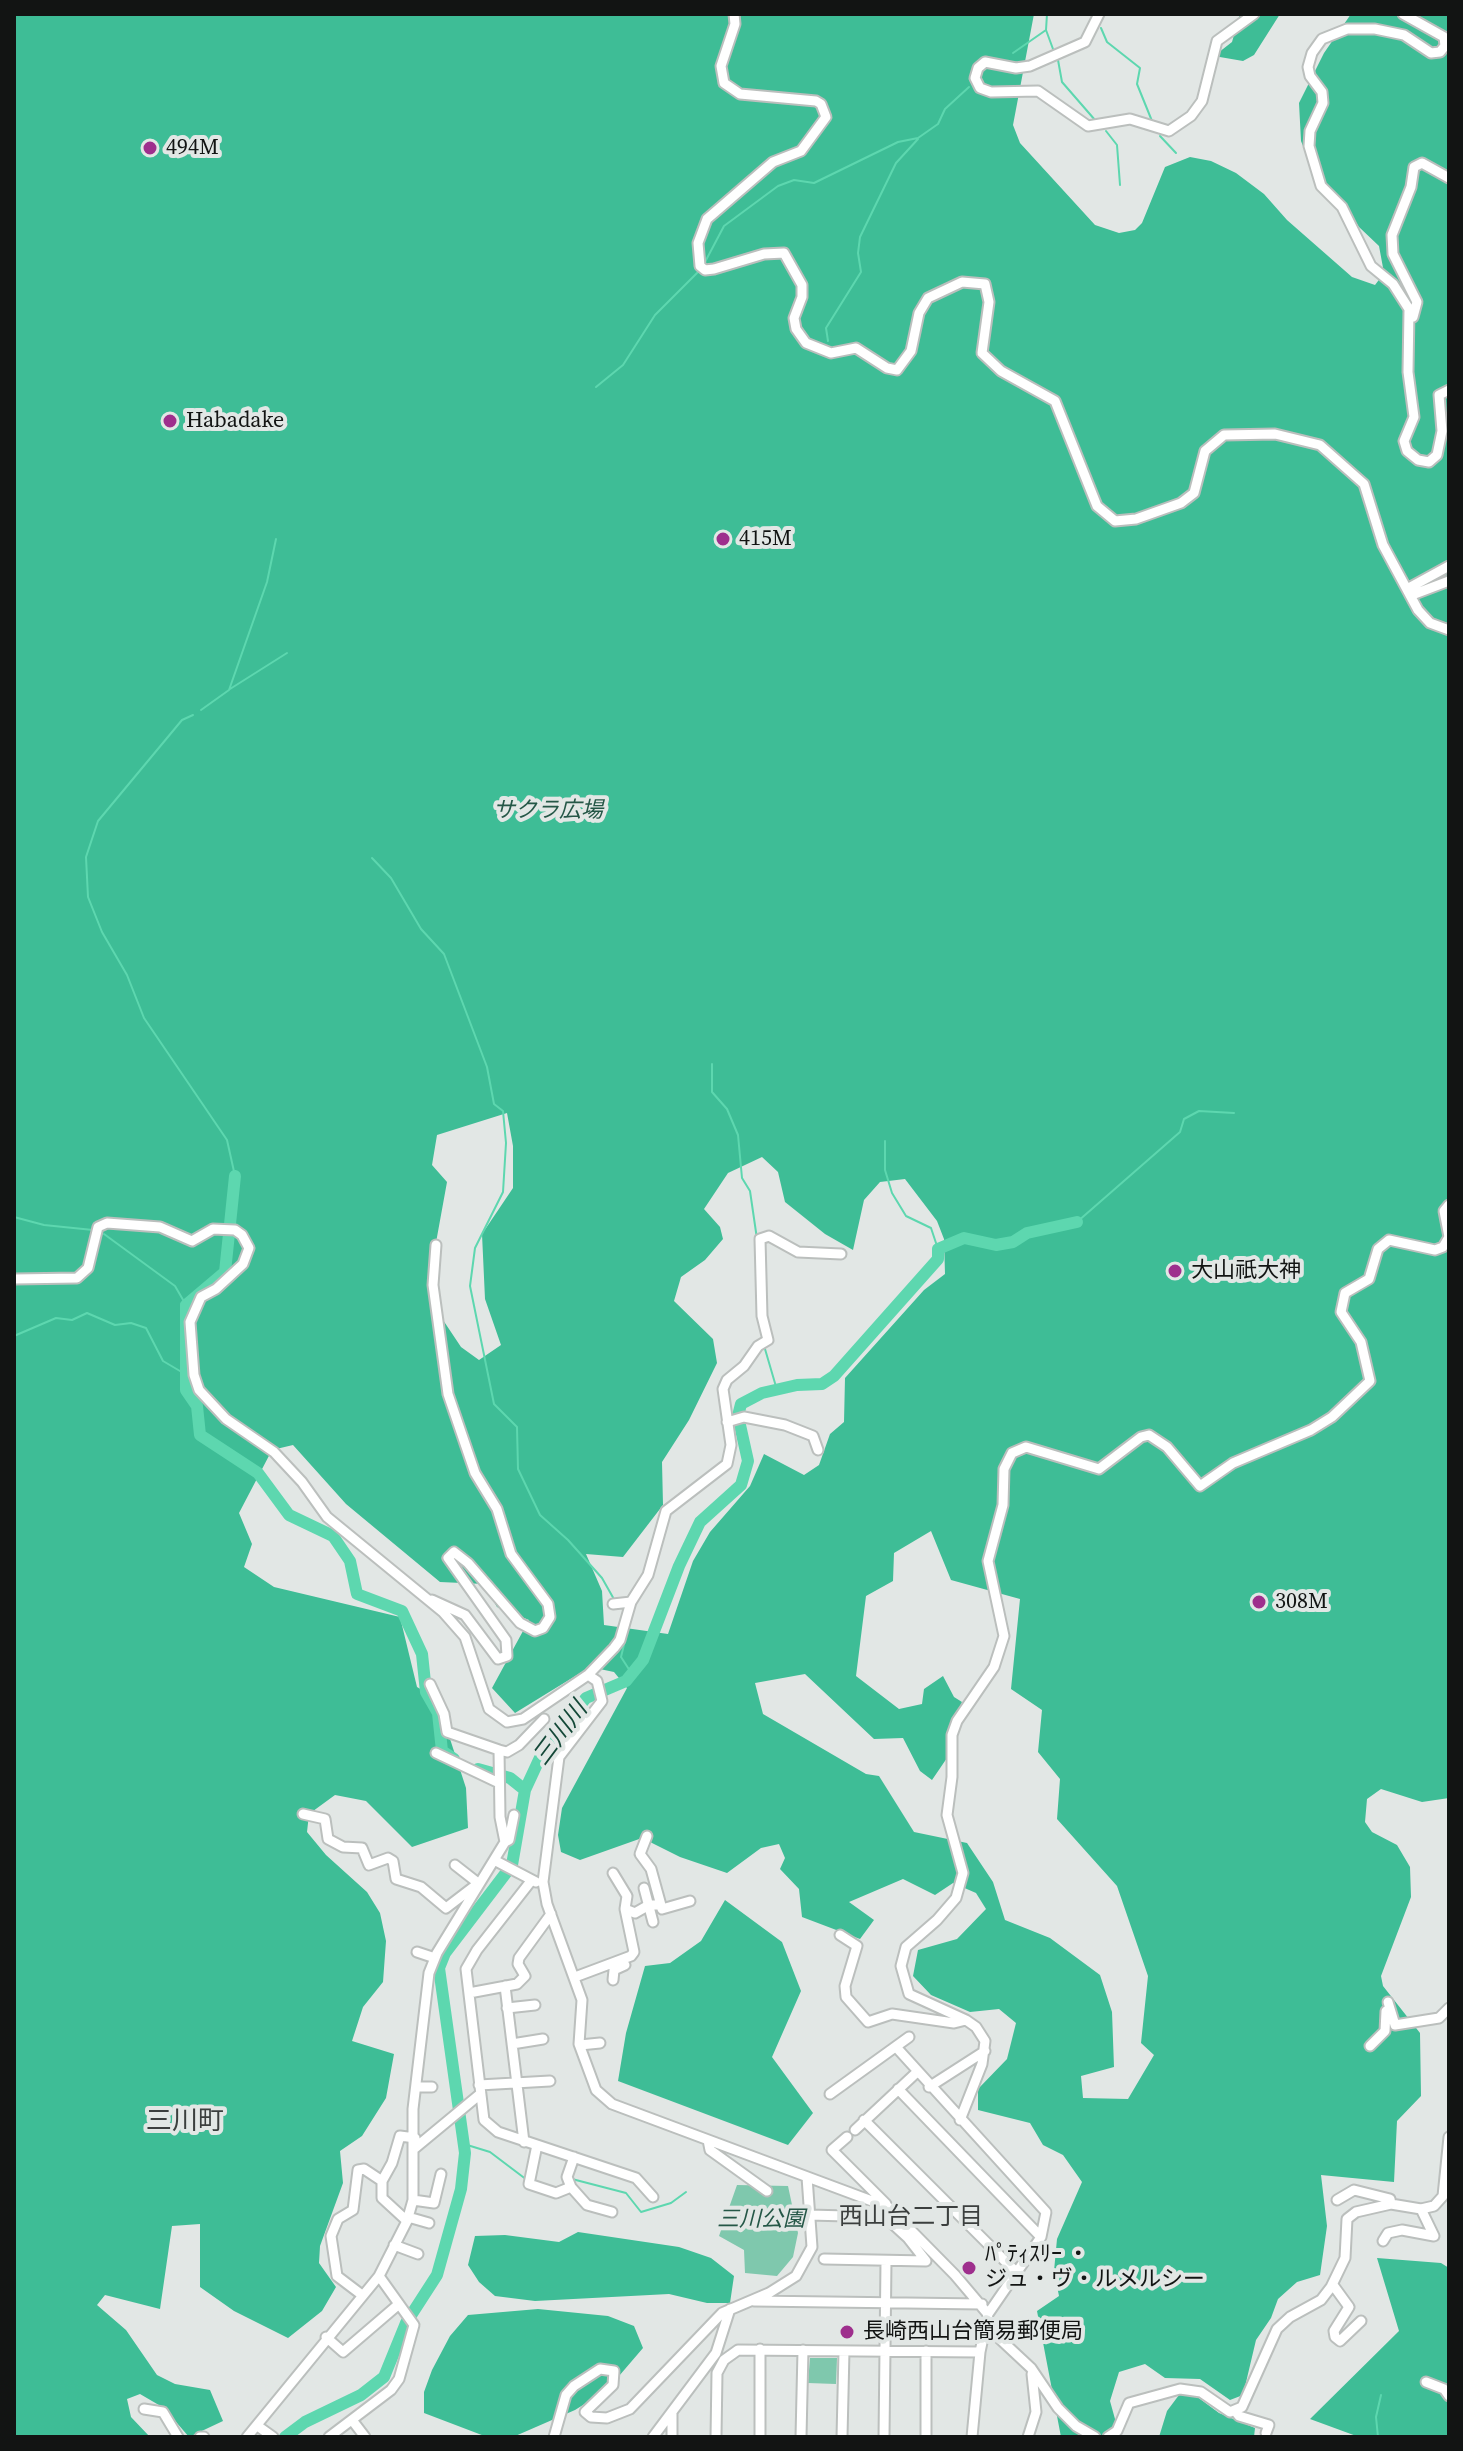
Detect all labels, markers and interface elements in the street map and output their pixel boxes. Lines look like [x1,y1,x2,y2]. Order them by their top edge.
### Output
place label: 494M [166,135,219,161]
marker: 494M [141,139,159,157]
place label: Habadake [186,408,284,434]
marker: Habadake [161,412,179,430]
place label: 415M [739,526,792,552]
marker: 415M [714,530,732,548]
park label: サクラ広場 [493,798,603,824]
place label: 大山祇大神 [1191,1258,1301,1284]
marker: 大山祇大神 [1166,1262,1184,1280]
place label: 308M [1275,1589,1328,1615]
marker: 308M [1250,1593,1268,1611]
water label: 三川川 [528,1697,594,1771]
district label: 三川町 [146,2106,224,2138]
district label: 西山台二丁目 [839,2204,983,2232]
park label: 三川公園 [717,2207,805,2233]
place label: ﾊﾟﾃｨｽﾘｰ ・ ジュ・ヴ・ルメルシー [985,2242,1205,2294]
marker: ﾊﾟﾃｨｽﾘｰ ・ ジュ・ヴ・ルメルシー [960,2259,978,2277]
place label: 長崎西山台簡易郵便局 [863,2319,1083,2345]
marker: 長崎西山台簡易郵便局 [838,2323,856,2341]

